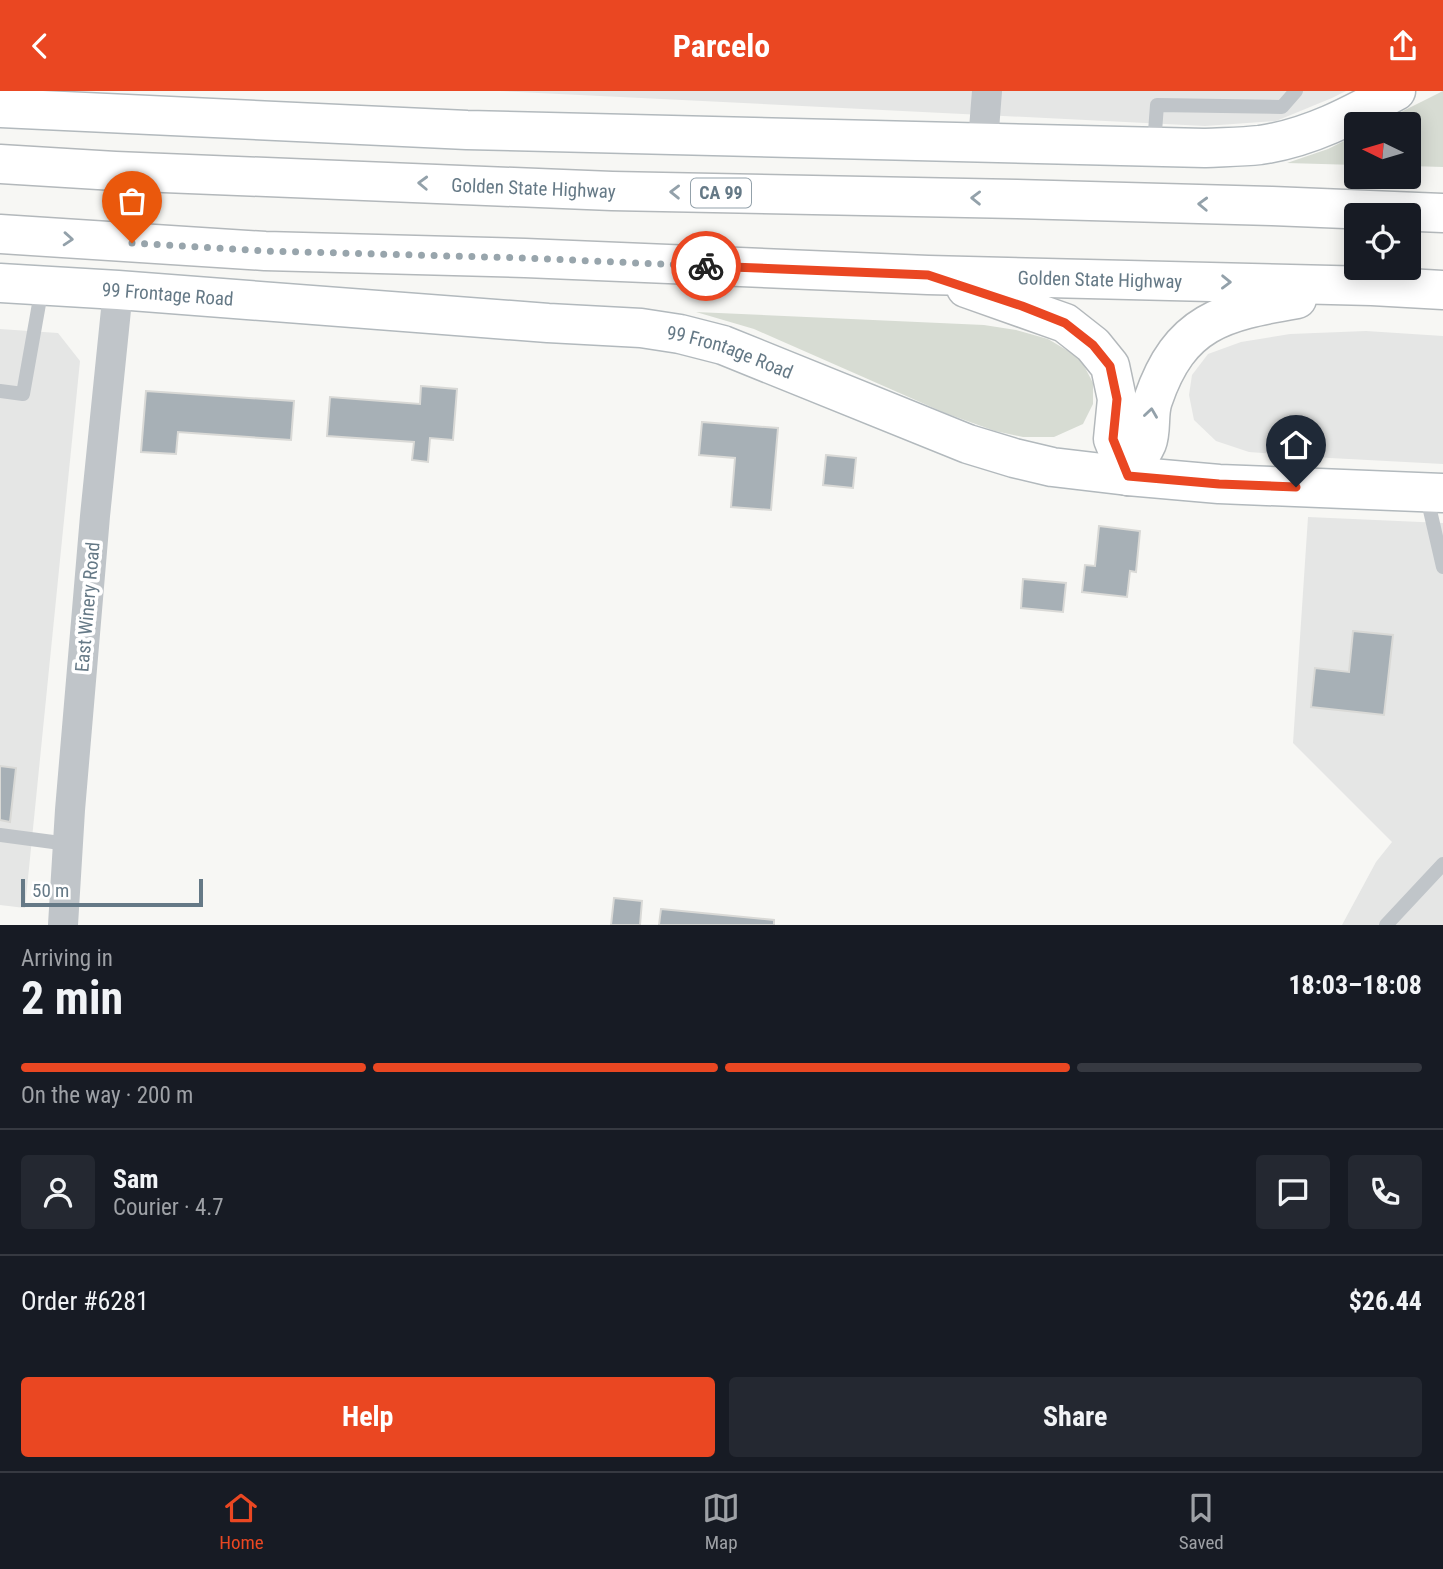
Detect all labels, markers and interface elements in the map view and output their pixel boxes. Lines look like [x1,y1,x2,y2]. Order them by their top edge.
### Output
icon: back [21,27,59,65]
text: Parcelo [673,27,770,65]
icon: share [1384,27,1422,65]
north arrow [1344,112,1421,189]
map controls [1344,112,1421,280]
pin [102,171,162,243]
street label: Golden State Highway [451,174,616,203]
one-way arrow [417,176,428,191]
road number: CA 99 [691,179,751,207]
icon: bag [113,182,151,220]
one-way arrow [669,184,680,200]
one-way arrow [970,190,981,206]
one-way arrow [1198,196,1209,211]
button: locate [1344,203,1421,280]
one-way arrow [63,231,74,246]
courier [671,231,741,301]
icon: bike [687,247,725,285]
street label: Golden State Highway [1017,266,1183,293]
one-way arrow [1220,275,1231,290]
street label: 99 Frontage Road [101,278,234,311]
street label: 99 Frontage Road [665,321,796,384]
one-way arrow [1143,407,1158,419]
pin [1266,415,1326,487]
icon: home [1277,426,1315,464]
street label: East Winery Road [70,541,105,673]
scale bar [21,876,203,908]
text: 50 m [32,879,69,902]
text: Arriving in [21,945,113,972]
text: 18:03–18:08 [1288,970,1422,1000]
text: 2 min [21,971,123,1025]
text: On the way · 200 m [21,1082,193,1109]
button: person [21,1155,95,1229]
button: chat [1256,1155,1330,1229]
button: phone [1348,1155,1422,1229]
text: Sam [113,1164,159,1194]
text: Courier · 4.7 [113,1194,224,1221]
text: Order #6281 [21,1286,149,1316]
text: $26.44 [1349,1286,1422,1316]
button: Help [21,1377,715,1457]
button: Share [729,1377,1422,1457]
tab: Home [219,1489,264,1554]
tab: Map [702,1489,740,1554]
tab: Saved [1179,1489,1224,1554]

